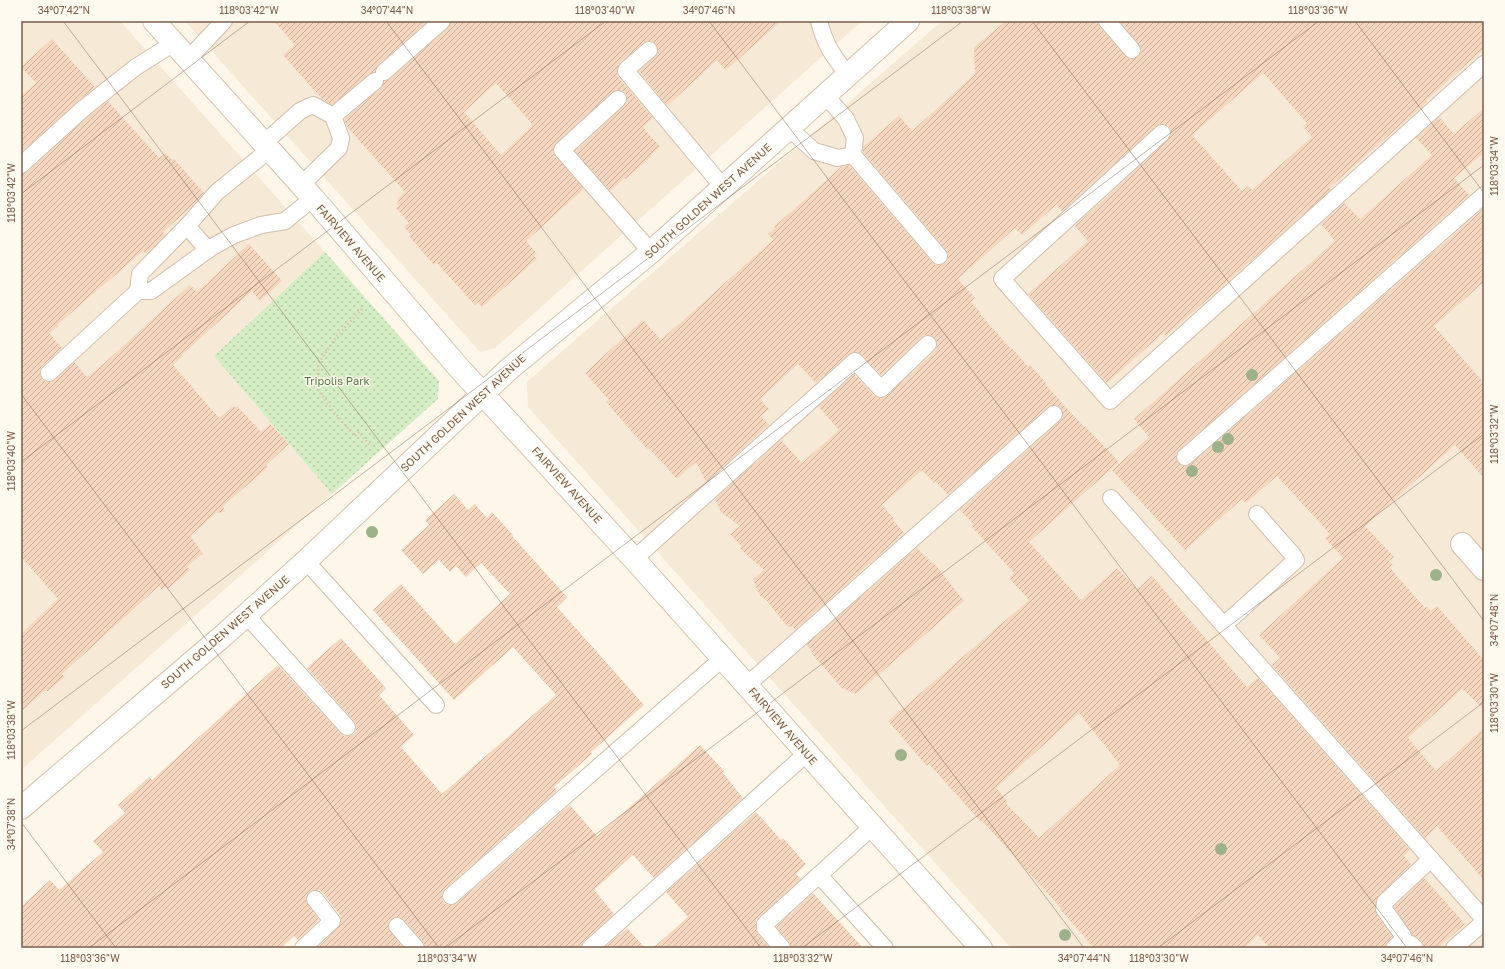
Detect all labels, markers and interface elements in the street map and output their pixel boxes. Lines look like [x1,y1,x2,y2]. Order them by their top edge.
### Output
text: 34°07'42"N [38,4,90,16]
text: 118°03'42"W [219,4,279,16]
text: 34°07'44"N [361,4,413,16]
text: 118°03'40"W [575,4,635,16]
text: 34°07'46"N [683,4,735,16]
text: 118°03'38"W [931,4,991,16]
text: 118°03'36"W [1288,4,1348,16]
text: 118°03'34"W [1488,136,1500,196]
street label: SOUTH GOLDEN WEST AVENUE [642,140,774,261]
text: 118°03'42"W [5,163,17,223]
street label: FAIRVIEW AVENUE [314,201,389,284]
street label: SOUTH GOLDEN WEST AVENUE [397,351,528,474]
park label: Tripolis Park [304,374,370,387]
text: 118°03'32"W [1488,404,1500,464]
text: 118°03'40"W [5,431,17,491]
street label: FAIRVIEW AVENUE [530,444,605,526]
street label: SOUTH GOLDEN WEST AVENUE [158,572,292,691]
text: 34°07'48"N [1488,594,1500,646]
text: 118°03'30"W [1488,673,1500,733]
street label: FAIRVIEW AVENUE [746,684,821,767]
text: 118°03'38"W [5,700,17,760]
text: 34°07'38"N [5,798,17,850]
text: 118°03'36"W [60,952,120,964]
text: 118°03'34"W [417,952,477,964]
text: 118°03'32"W [773,952,833,964]
text: 34°07'44"N [1058,952,1110,964]
text: 118°03'30"W [1129,952,1189,964]
text: 34°07'46"N [1381,952,1433,964]

